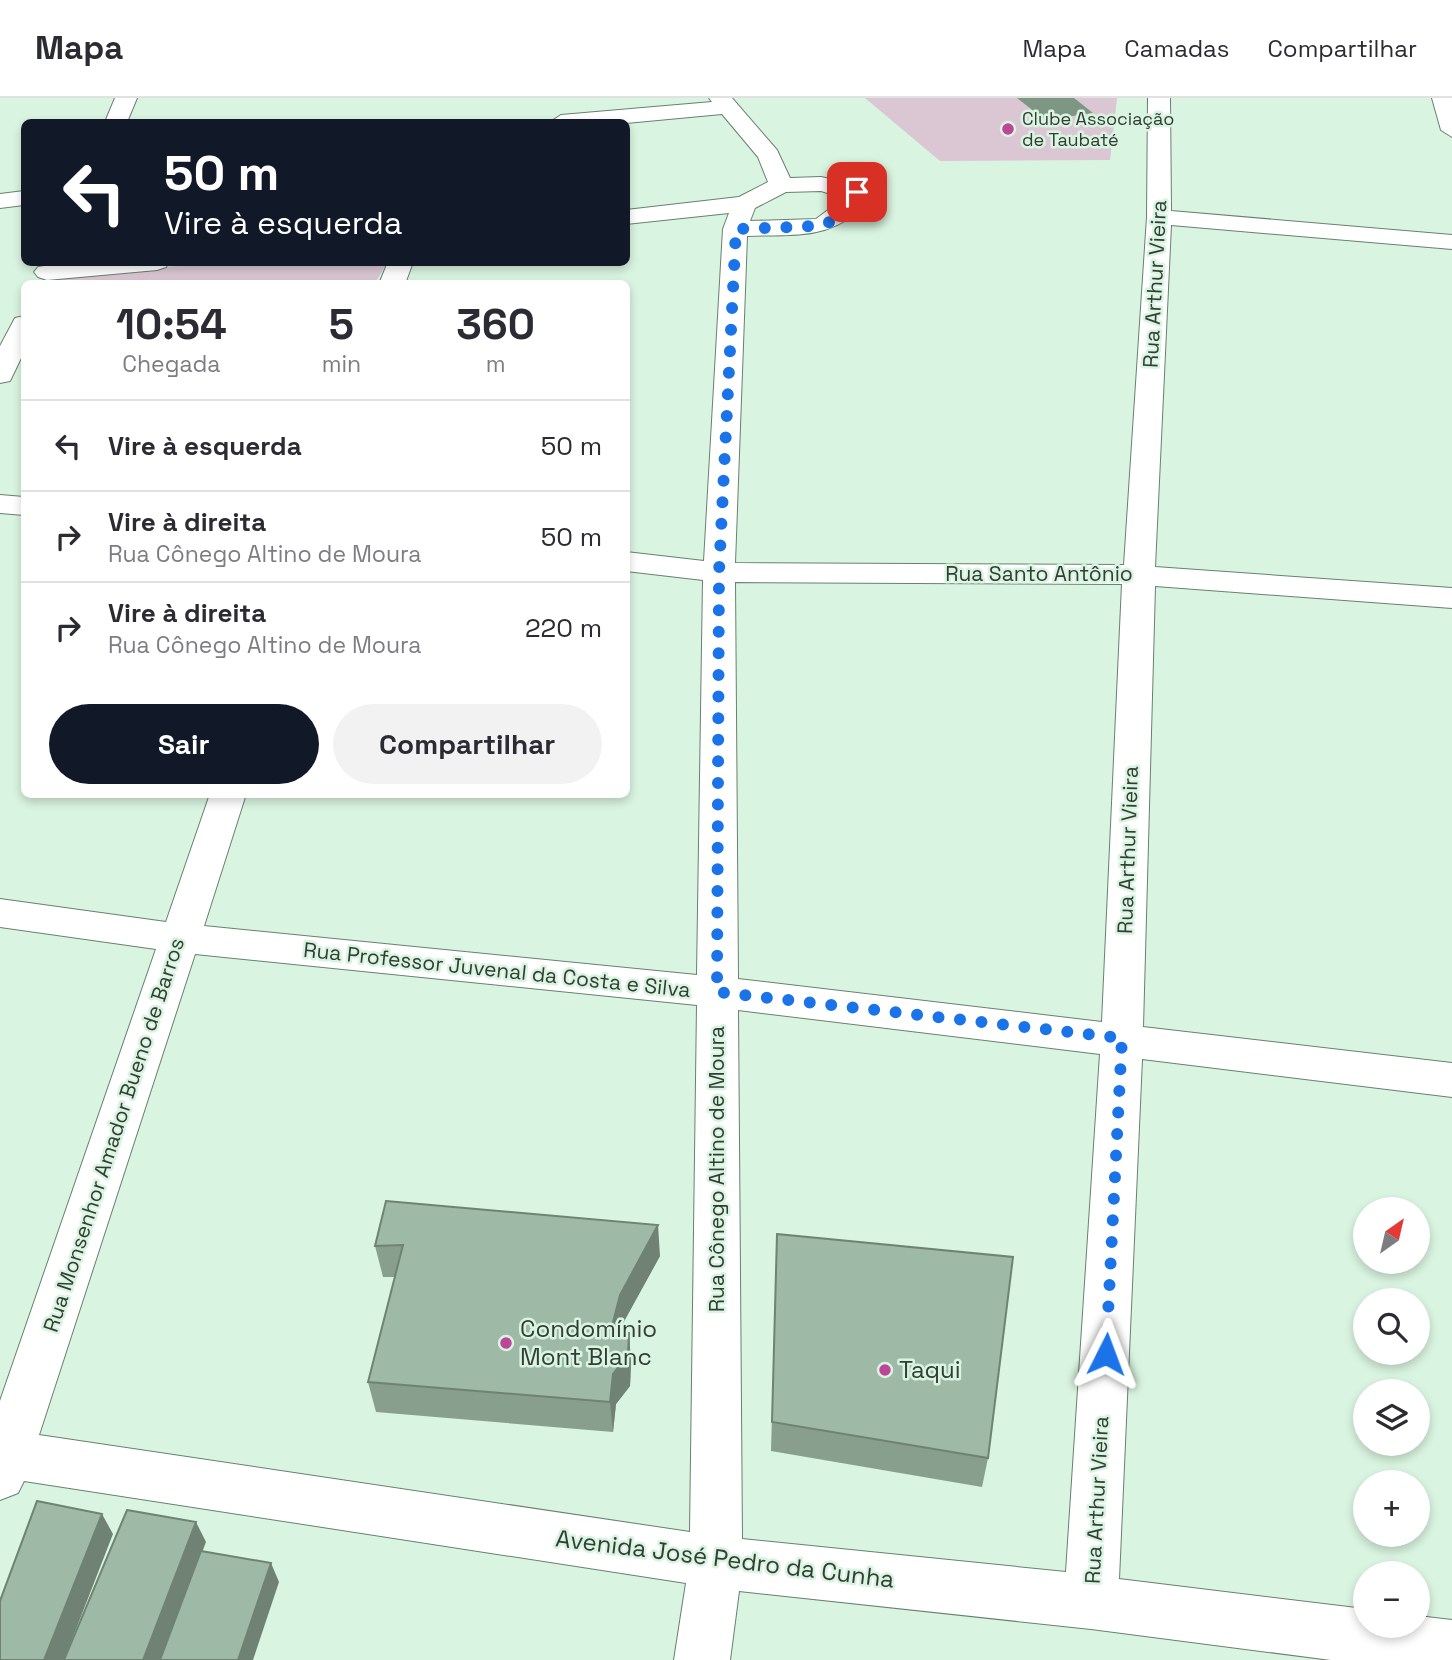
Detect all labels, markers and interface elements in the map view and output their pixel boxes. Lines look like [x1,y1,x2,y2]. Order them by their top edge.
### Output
text: Mapa [35,27,123,69]
text: Mapa [1022,33,1086,64]
text: Camadas [1124,33,1229,64]
text: Compartilhar [1267,33,1417,64]
place label: Clube Associação de Taubaté [1022,107,1174,151]
marker: Clube Associação de Taubaté [1000,121,1016,137]
text: 50 m [164,142,279,204]
icon: left [49,147,140,238]
pin [827,162,887,222]
icon: arrive [838,173,876,211]
street label: Rua Arthur Vieira [1137,199,1172,369]
text: Vire à esquerda [164,203,402,243]
text: 10:54 [116,298,227,351]
text: 5 [329,298,354,351]
text: 360 [456,298,535,351]
text: Chegada [122,349,220,379]
text: min [322,349,361,379]
text: m [486,349,506,379]
icon: left [49,427,87,465]
text: Vire à esquerda [108,429,302,463]
text: 50 m [541,429,602,463]
text: Vire à direita [108,505,266,539]
icon: right [49,518,87,556]
text: 50 m [541,520,602,554]
text: Rua Cônego Altino de Moura [108,539,422,569]
street label: Rua Santo Antônio [945,560,1133,587]
text: Vire à direita [108,596,266,630]
icon: right [49,609,87,647]
text: 220 m [525,611,602,645]
text: Rua Cônego Altino de Moura [108,630,422,660]
button: Sair [49,704,319,784]
button: Compartilhar [333,704,602,784]
street label: Rua Arthur Vieira [1111,766,1144,934]
street label: Rua Monsenhor Amador Bueno de Barros [37,934,190,1335]
street label: Rua Professor Juvenal da Costa e Silva [302,936,692,1003]
street label: Rua Cônego Altino de Moura [703,1026,730,1312]
north arrow [1353,1197,1430,1274]
map controls [1353,1197,1430,1638]
button: search [1353,1288,1430,1365]
place label: Condomínio Mont Blanc [520,1313,657,1372]
position arrow [1069,1317,1143,1391]
marker: Condomínio Mont Blanc [498,1335,514,1351]
place label: Taqui [899,1354,961,1385]
marker: Taqui [877,1362,893,1378]
button: layers [1353,1379,1430,1456]
street label: Rua Arthur Vieira [1079,1415,1114,1585]
button: + [1353,1470,1430,1547]
street label: Avenida José Pedro da Cunha [554,1522,896,1595]
button: − [1353,1561,1430,1638]

